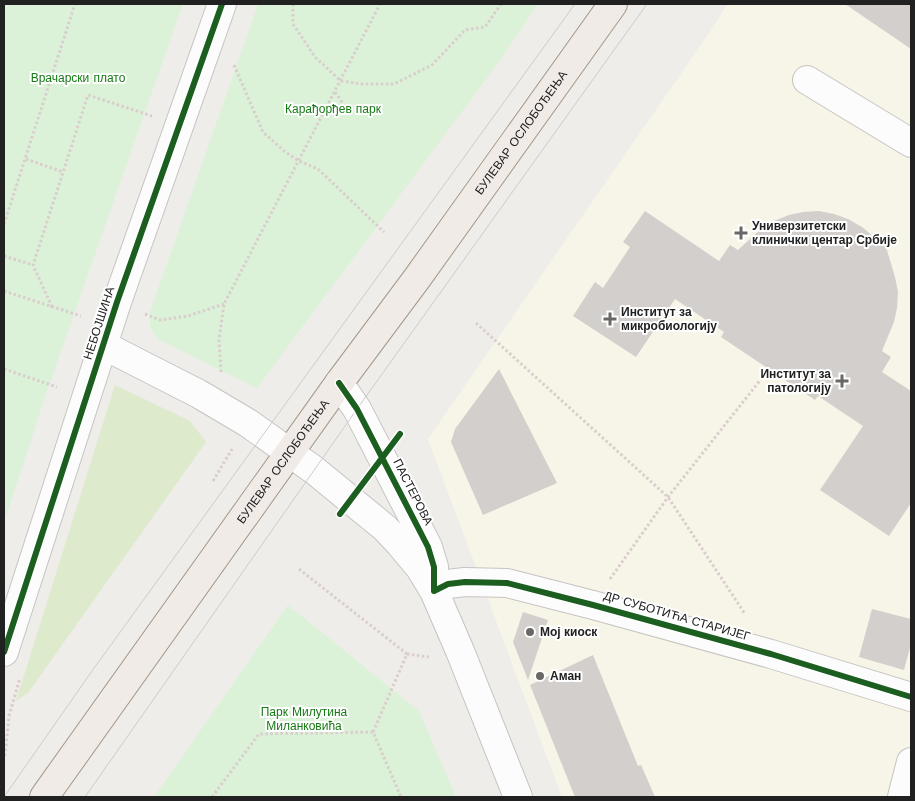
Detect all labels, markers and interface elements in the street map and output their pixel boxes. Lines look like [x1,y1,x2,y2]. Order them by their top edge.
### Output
street label: БУЛЕВАР ОСЛОБОЂЕЊА [472,68,570,197]
park label: Врачарски плато [31,71,126,85]
park label: Карађорђев парк [285,102,382,116]
place label: Универзитетски клинички центар Србије [752,219,897,247]
marker: Универзитетски клинички центар Србије [734,226,748,240]
street label: НЕБОЈШИНА [81,285,117,361]
place label: Институт за микробиологију [621,305,717,333]
marker: Институт за микробиологију [603,312,617,326]
place label: Институт за патологију [760,367,831,395]
marker: Институт за патологију [835,374,849,388]
street label: БУЛЕВАР ОСЛОБОЂЕЊА [234,397,332,526]
street label: ПАСТЕРОВА [390,456,436,528]
street label: ДР СУБОТИЋА СТАРИЈЕГ [602,588,752,644]
place label: Мој киоск [540,625,598,639]
marker: Мој киоск [524,626,536,638]
place label: Аман [550,669,581,683]
marker: Аман [534,670,546,682]
park label: Парк Милутина Миланковића [261,705,348,733]

